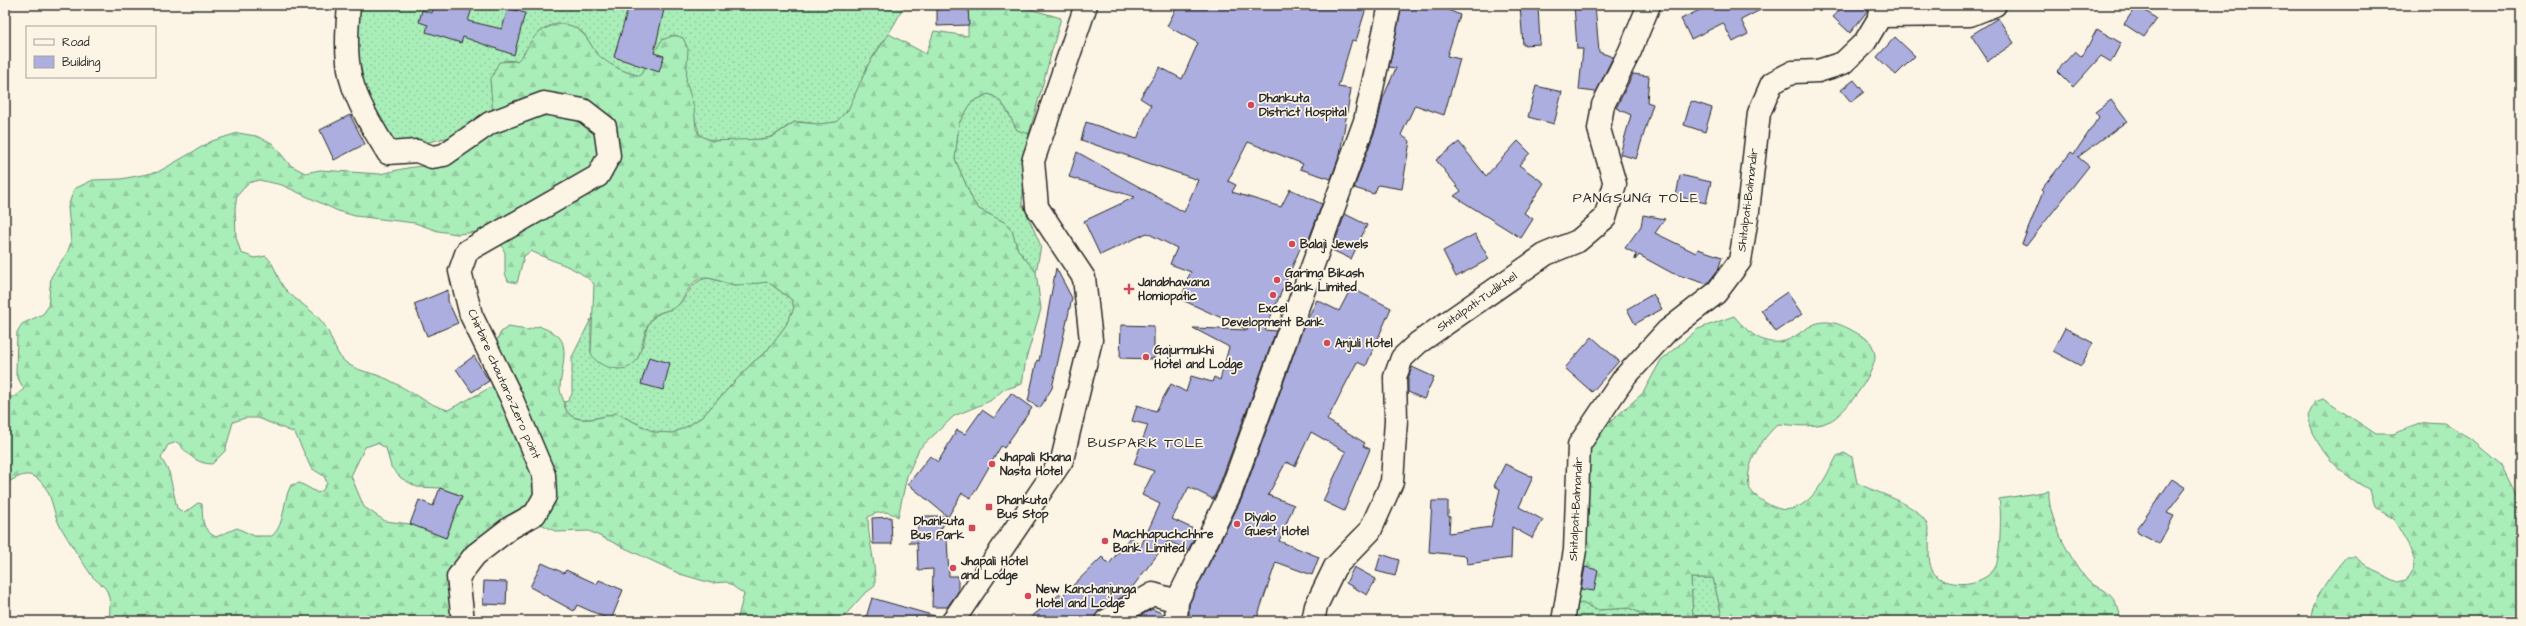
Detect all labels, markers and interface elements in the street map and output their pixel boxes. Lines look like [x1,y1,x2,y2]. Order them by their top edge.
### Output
legend [26,26,156,78]
text: Road [62,34,90,51]
text: Building [62,54,100,72]
place label: Dhankuta District Hospital [1259,90,1347,122]
marker: Dhankuta District Hospital [1246,100,1256,110]
street label: Shitalpati-Balmandir [1733,147,1763,253]
district label: PANGSUNG TOLE [1573,188,1699,208]
place label: Balaji Jewels [1300,236,1368,254]
marker: Balaji Jewels [1287,239,1297,249]
place label: Garima Bikash Bank Limited [1285,265,1365,296]
street label: Shitalpati-Tudikhel [1433,268,1521,336]
place label: Janabhawana Homiopatic [1137,274,1210,306]
marker: Garima Bikash Bank Limited [1272,275,1282,285]
marker: Janabhawana Homiopatic [1123,283,1135,295]
marker: Excel Development Bank [1268,290,1278,300]
place label: Excel Development Bank [1222,300,1325,332]
street label: Chirbire chautara-Zero point [463,306,545,462]
place label: Anjuli Hotel [1335,335,1393,353]
marker: Anjuli Hotel [1322,338,1332,348]
place label: Gajurmukhi Hotel and Lodge [1154,342,1244,375]
marker: Gajurmukhi Hotel and Lodge [1141,352,1151,362]
district label: BUSPARK TOLE [1088,433,1204,453]
place label: Jhapali Khana Nasta Hotel [999,449,1072,480]
street label: Shitalpati-Balmandir [1565,456,1587,561]
marker: Jhapali Khana Nasta Hotel [987,459,997,469]
place label: Dhankuta Bus Stop [997,492,1049,524]
marker: Dhankuta Bus Stop [984,502,994,512]
place label: Diyalo Guest Hotel [1245,509,1309,540]
place label: Dhankuta Bus Park [911,513,965,544]
marker: Diyalo Guest Hotel [1232,519,1242,529]
marker: Dhankuta Bus Park [967,523,977,533]
place label: Machhapuchchhre Bank Limited [1113,526,1214,557]
marker: Machhapuchchhre Bank Limited [1100,536,1110,546]
place label: Jhapali Hotel and Lodge [960,553,1028,586]
marker: Jhapali Hotel and Lodge [948,563,958,573]
place label: New Kanchanjunga Hotel and Lodge [1036,581,1137,614]
marker: New Kanchanjunga Hotel and Lodge [1023,591,1033,601]

